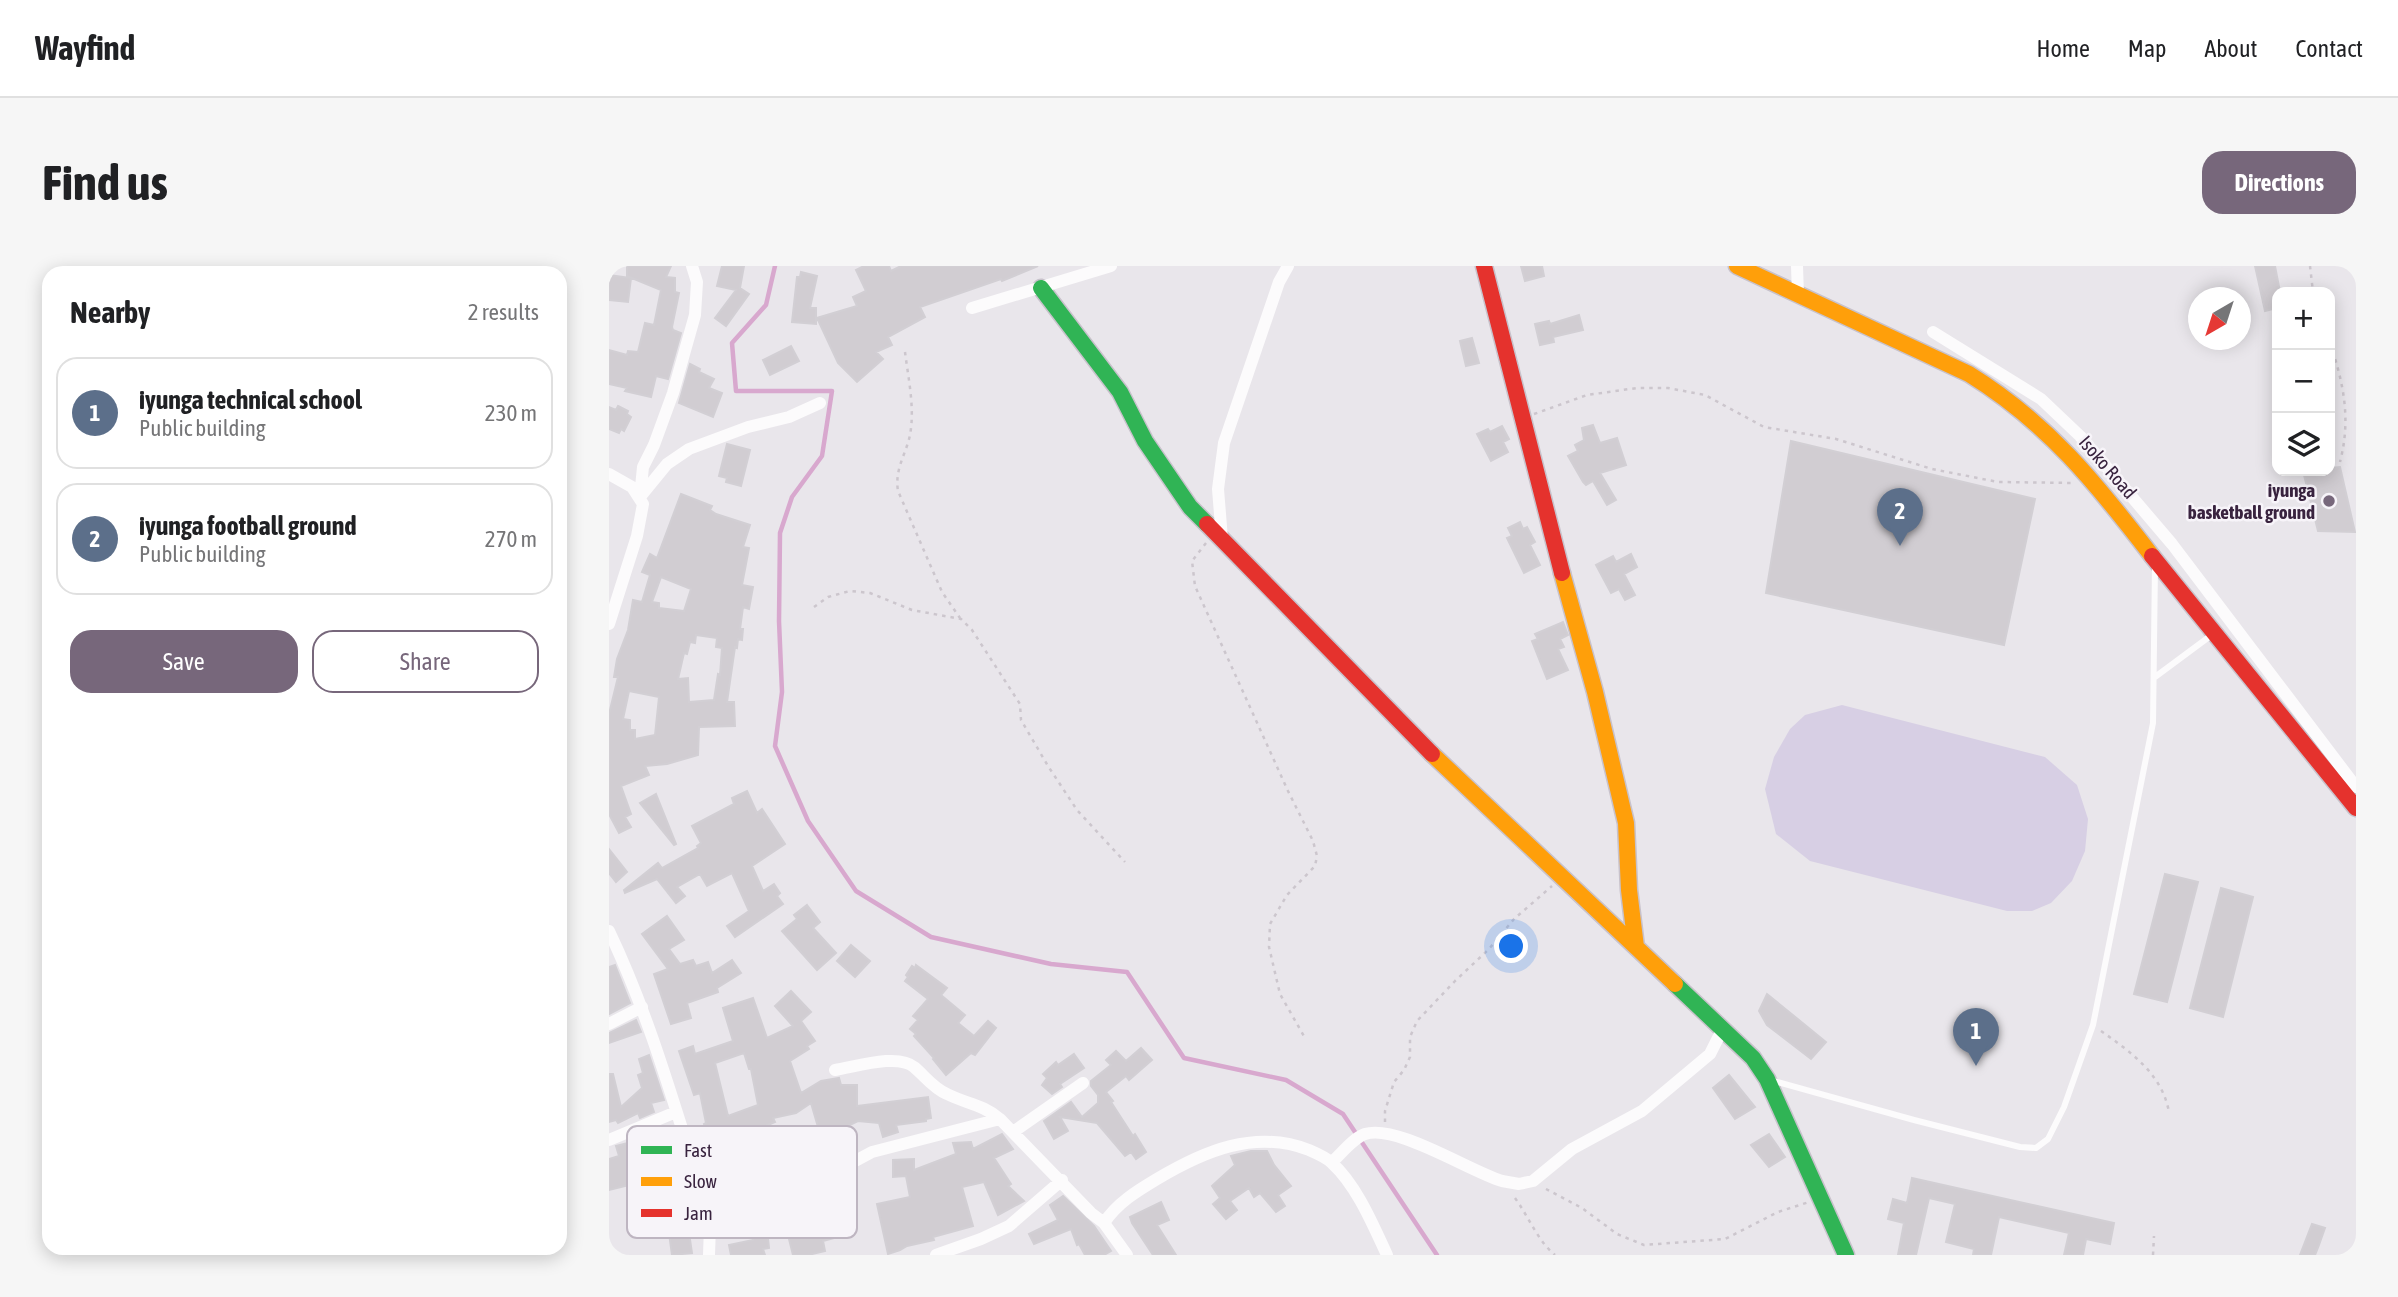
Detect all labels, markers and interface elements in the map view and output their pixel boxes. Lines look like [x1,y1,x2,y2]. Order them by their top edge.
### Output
text: Wayfind [35,29,135,67]
text: Home [2036,35,2090,62]
text: Map [2128,35,2166,62]
text: About [2204,35,2257,62]
text: Contact [2295,35,2363,62]
button: Directions [2202,151,2356,214]
text: Find us [42,154,168,210]
north arrow [2188,287,2251,350]
map controls [2272,287,2335,476]
button: + [2272,287,2335,350]
text: Nearby [70,295,150,329]
text: 2 results [468,299,539,325]
button: − [2272,350,2335,413]
text: iyunga technical school [139,385,362,415]
text: 1 [90,400,100,426]
text: 230 m [485,400,537,426]
button: layers [2272,413,2335,476]
text: Public building [139,415,266,441]
street label: Isoko Road [2075,431,2141,503]
place label: iyunga basketball ground [2188,479,2315,523]
pin: 2 [1877,488,1923,546]
marker: iyunga basketball ground [2321,493,2337,509]
text: iyunga football ground [139,511,357,541]
text: 2 [90,526,100,552]
text: 270 m [485,526,537,552]
text: Public building [139,541,266,567]
button: Save [70,630,298,693]
button: Share [312,630,539,693]
your location [1494,929,1528,963]
pin: 1 [1953,1008,1999,1066]
legend [627,1126,857,1238]
text: Fast [684,1139,712,1161]
text: Slow [684,1170,718,1192]
text: Jam [684,1202,713,1224]

